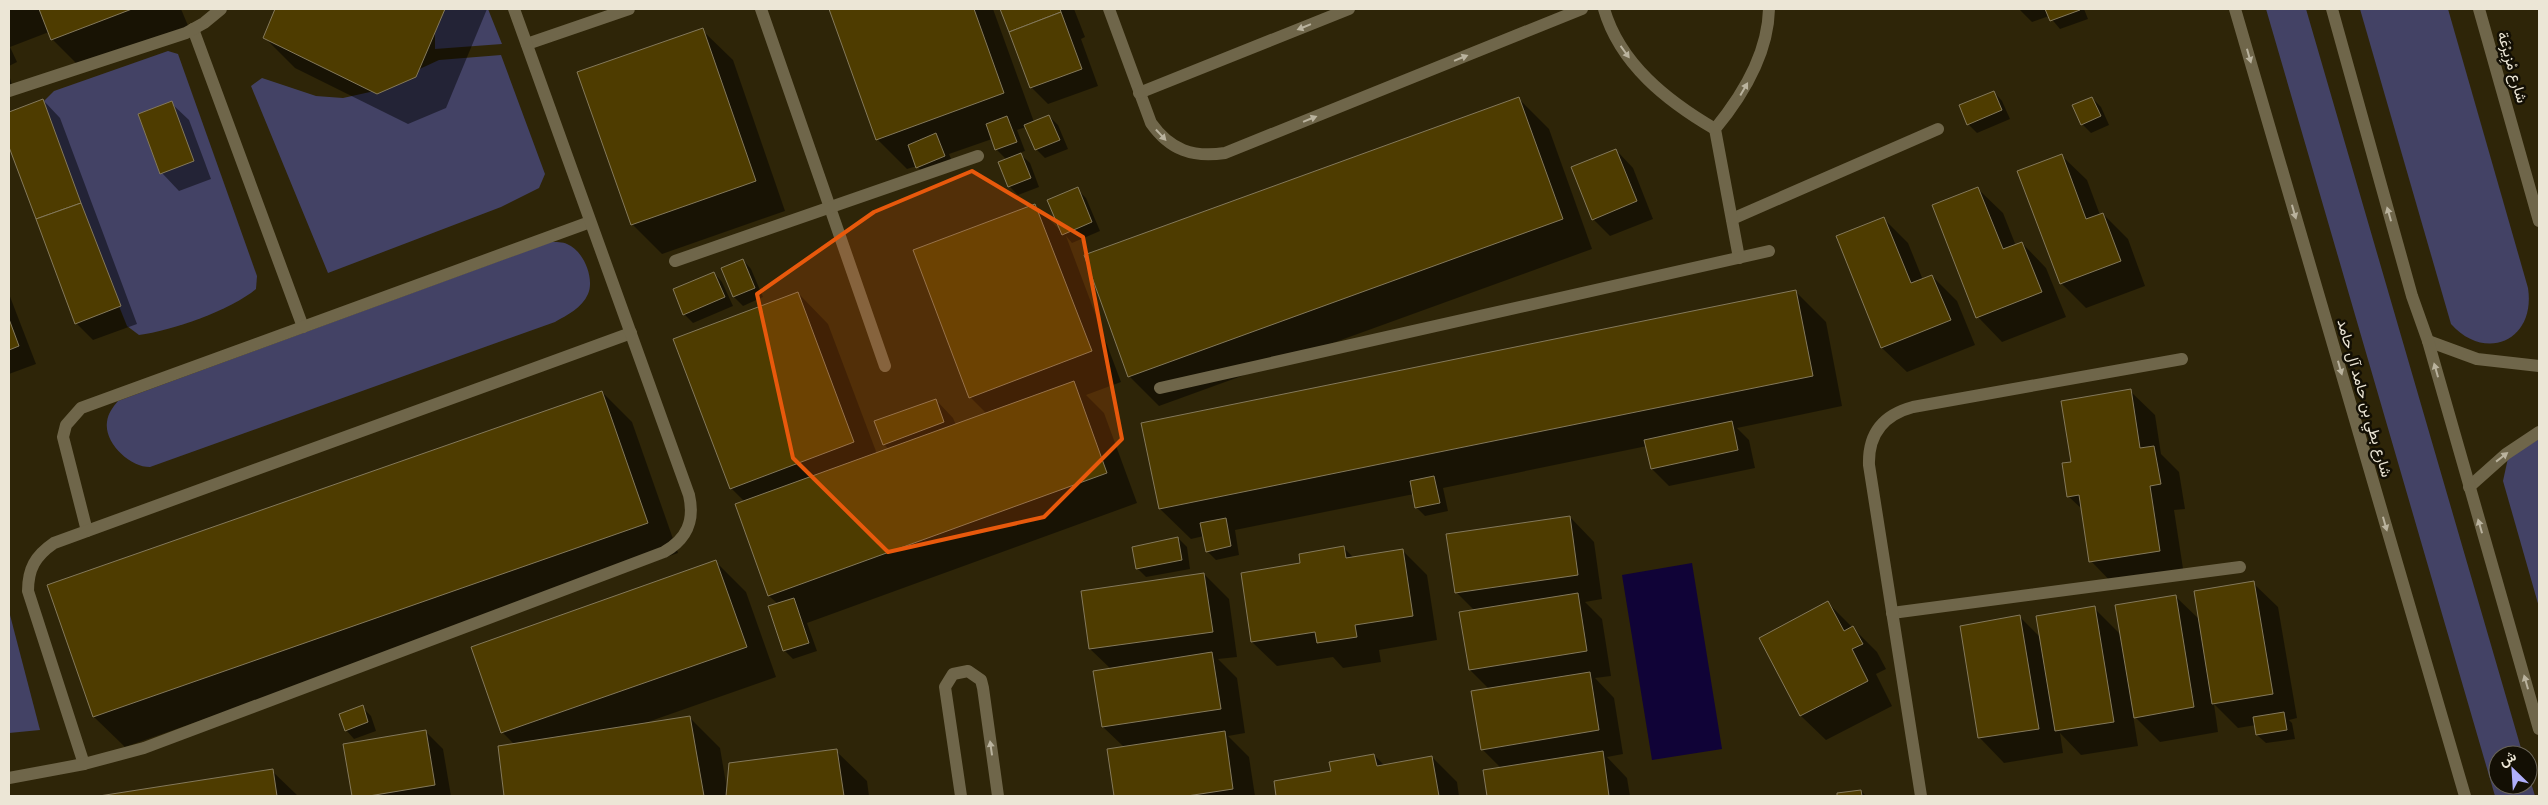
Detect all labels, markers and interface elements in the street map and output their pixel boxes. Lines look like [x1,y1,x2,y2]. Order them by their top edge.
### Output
one-way arrow [1296,23,1311,31]
street label: شارع مْزِيرْعَة [2491,29,2532,106]
one-way arrow [1620,45,1630,59]
one-way arrow [2245,48,2253,63]
one-way arrow [1454,54,1469,62]
one-way arrow [1739,83,1748,96]
one-way arrow [1303,115,1318,123]
one-way arrow [1155,129,1167,141]
one-way arrow [2291,204,2299,219]
one-way arrow [2384,207,2392,222]
street label: شارع بطي بن حامد آل حامد [2329,317,2397,481]
one-way arrow [2336,360,2344,375]
one-way arrow [2432,362,2440,377]
one-way arrow [2495,452,2509,462]
one-way arrow [2382,516,2390,531]
one-way arrow [2476,518,2484,533]
one-way arrow [2521,674,2529,689]
one-way arrow [987,740,995,756]
north arrow [2488,745,2538,795]
text: ش [2496,746,2519,770]

